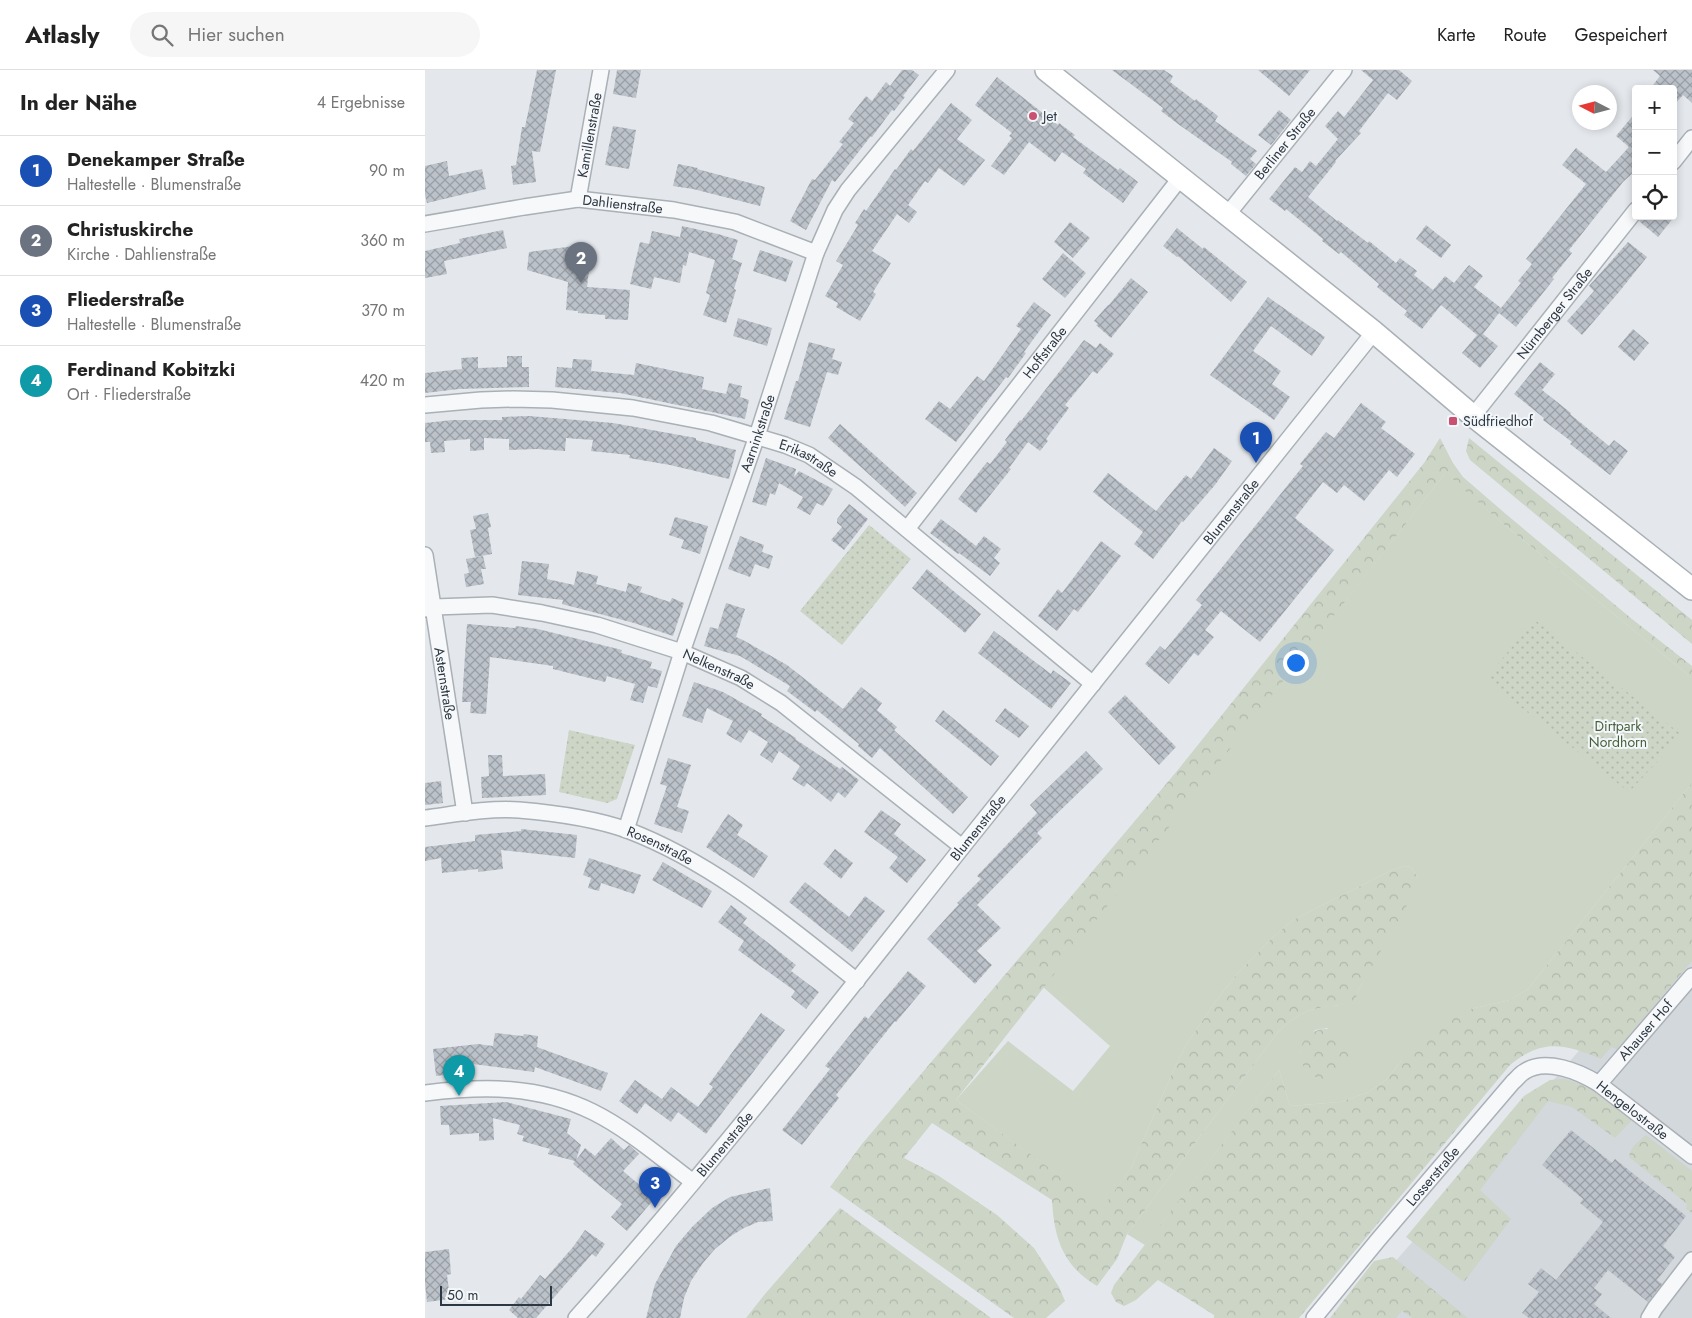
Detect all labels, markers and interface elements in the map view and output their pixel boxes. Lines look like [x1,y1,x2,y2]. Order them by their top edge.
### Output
search box [130,12,480,57]
text: Atlasly [25,17,100,52]
icon: search [148,21,176,49]
text: Hier suchen [188,21,285,48]
text: Karte [1437,22,1476,48]
text: Route [1504,22,1546,48]
text: Gespeichert [1574,22,1667,48]
north arrow [1572,85,1617,130]
map controls [1632,85,1677,220]
button: + [1632,85,1677,130]
text: In der Nähe [20,88,137,118]
text: 4 Ergebnisse [317,91,405,114]
street label: Kamillenstraße [572,91,607,179]
street label: Berliner Straße [1249,103,1320,184]
place label: Jet [1041,106,1058,126]
marker: Jet [1027,110,1039,122]
button: − [1632,130,1677,175]
text: Denekamper Straße [67,146,245,173]
text: 1 [32,159,40,182]
text: 90 m [369,159,405,182]
text: Haltestelle · Blumenstraße [67,173,241,196]
button: locate [1632,175,1677,220]
street label: Dahlienstraße [581,190,664,219]
text: Christuskirche [67,216,193,243]
text: 2 [31,229,41,252]
text: 360 m [360,229,405,252]
pin: 2 [565,242,597,283]
text: Kirche · Dahlienstraße [67,243,216,266]
street label: Nürnberger Straße [1512,263,1597,363]
text: Fliederstraße [67,286,184,313]
text: 3 [31,299,41,322]
text: 370 m [361,299,405,322]
text: Haltestelle · Blumenstraße [67,313,241,336]
street label: Hoffstraße [1018,322,1071,383]
text: Ferdinand Kobitzki [67,356,235,383]
text: 4 [30,369,42,392]
text: 420 m [360,369,405,392]
text: Ort · Fliederstraße [67,383,191,406]
street label: Aarninkstraße [735,392,780,475]
place label: Südfriedhof [1463,411,1534,431]
marker: Südfriedhof [1447,415,1459,427]
pin: 1 [1240,422,1272,463]
street label: Erikastraße [777,434,842,482]
street label: Blumenstraße [1198,474,1264,549]
street label: Nelkenstraße [680,644,759,694]
street label: Asternstraße [429,646,460,721]
your location [1283,650,1309,676]
park label: Dirtpark Nordhorn [1589,716,1647,752]
street label: Blumenstraße [945,790,1010,865]
street label: Rosenstraße [624,821,697,870]
street label: Ahauser Hof [1614,995,1678,1065]
pin: 4 [443,1055,475,1096]
street label: Hengelostraße [1592,1076,1673,1144]
street label: Blumenstraße [692,1107,758,1181]
street label: Losserstraße [1401,1142,1464,1210]
pin: 3 [639,1167,671,1208]
scale bar [440,1283,553,1306]
text: 50 m [447,1285,478,1305]

